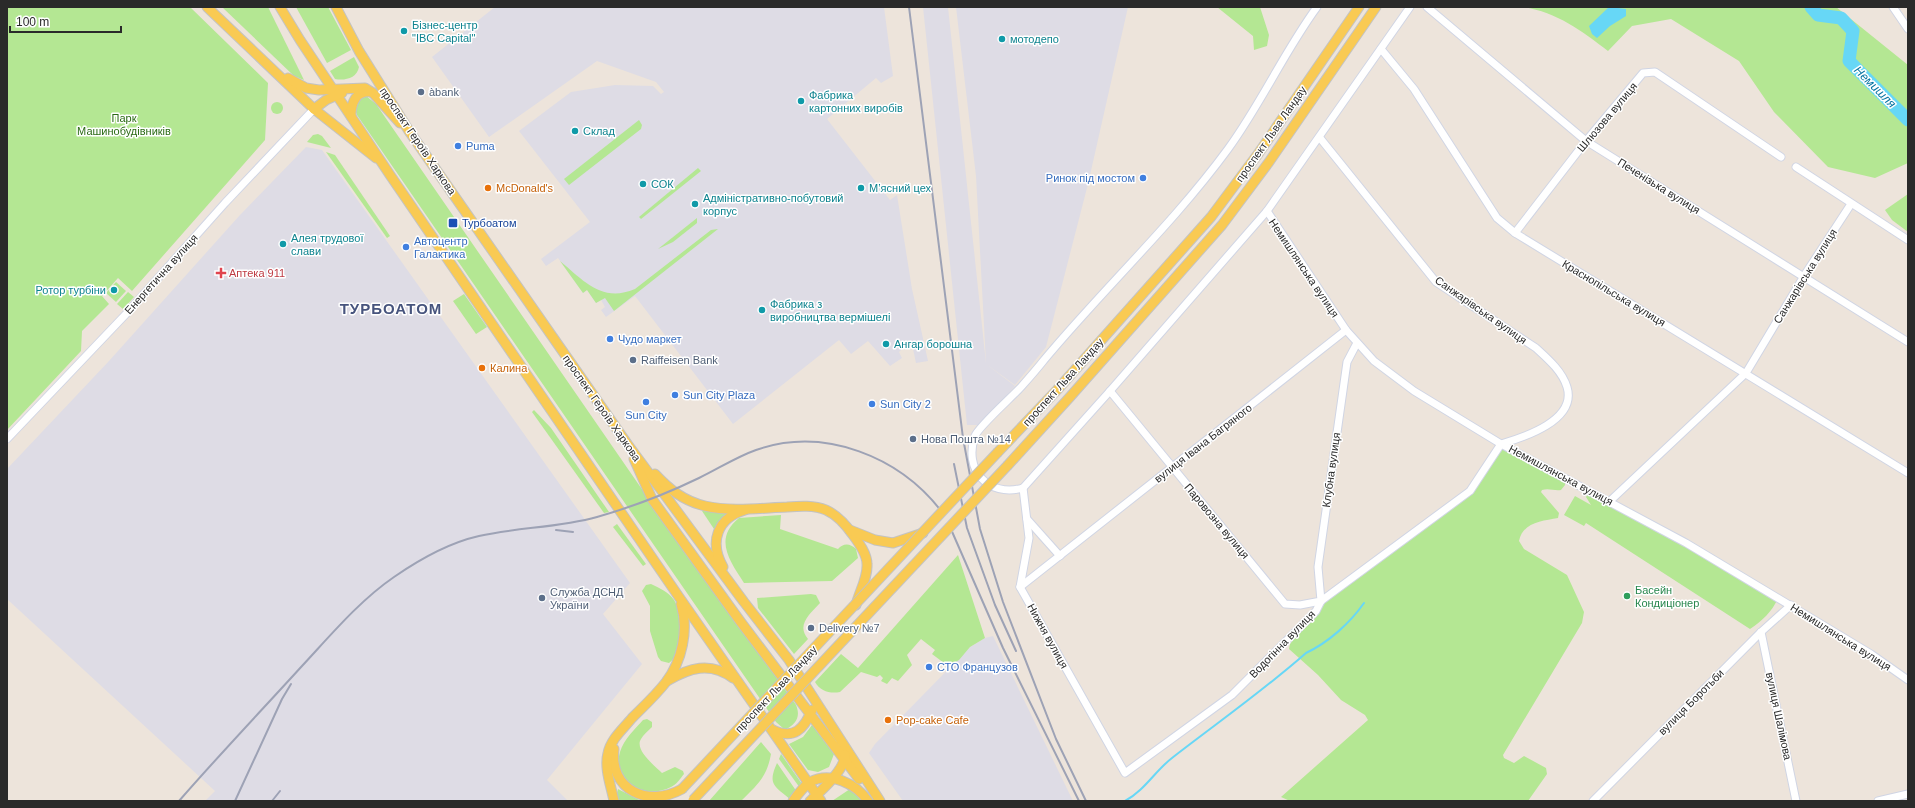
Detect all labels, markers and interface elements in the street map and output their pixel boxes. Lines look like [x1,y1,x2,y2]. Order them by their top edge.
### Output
scale bar [10,8,121,34]
text: 100 m [16,15,49,29]
place label: Бізнес-центр "IBC Capital" [412,19,478,44]
marker: Бізнес-центр "IBC Capital" [399,26,409,36]
place label: мотодепо [1010,33,1059,45]
marker: мотодепо [997,34,1007,44]
water label: Немишля [1851,63,1899,111]
street label: Шлюзова вулиця [1575,80,1639,154]
street label: проспект Льва Ландау [1233,83,1309,184]
street label: проспект Героїв Харкова [378,85,459,198]
place label: àbank [429,86,459,98]
marker: àbank [416,87,426,97]
place label: Фабрика картонних виробів [809,89,903,114]
marker: Фабрика картонних виробів [796,96,806,106]
park label: Парк Машинобудівників [77,112,171,137]
place label: Склад [583,125,615,137]
marker: Склад [570,126,580,136]
place label: Puma [466,140,496,152]
marker: Puma [453,141,463,151]
street label: Печенізька вулиця [1616,156,1702,216]
place label: Ринок під мостом [1046,172,1135,184]
marker: Ринок під мостом [1138,173,1148,183]
place label: СОК [651,178,674,190]
marker: СОК [638,179,648,189]
place label: McDonald's [496,182,554,194]
place label: М’ясний цех [869,182,932,194]
marker: McDonald's [483,183,493,193]
marker: М’ясний цех [856,183,866,193]
place label: Адміністративно-побутовий корпус [703,192,844,217]
marker: Адміністративно-побутовий корпус [690,199,700,209]
street label: Немишлянська вулиця [1267,216,1341,320]
marker: Турбоатом [447,217,459,229]
place label: Турбоатом [462,217,516,229]
street label: Санжарівська вулиця [1771,227,1839,325]
street label: Енергетична вулиця [122,232,200,316]
place label: Алея трудової слави [291,232,363,257]
place label: Автоцентр Галактика [414,235,468,260]
marker: Алея трудової слави [278,239,288,249]
marker: Автоцентр Галактика [401,242,411,252]
street label: Краснопільська вулиця [1560,257,1668,329]
place label: Аптека 911 [229,267,285,279]
marker: Аптека 911 [216,268,226,278]
street label: Санжарівська вулиця [1433,274,1529,346]
place label: Ротор турбіни [35,284,106,296]
marker: Ротор турбіни [109,285,119,295]
place label: Фабрика з виробництва вермішелі [770,298,890,323]
district label: ТУРБОАТОМ [340,300,442,317]
marker: Фабрика з виробництва вермішелі [757,305,767,315]
place label: Чудо маркет [618,333,682,345]
marker: Чудо маркет [605,334,615,344]
street label: проспект Льва Ландау [1020,335,1106,428]
place label: Ангар борошна [894,338,973,350]
marker: Ангар борошна [881,339,891,349]
street label: проспект Героїв Харкова [561,353,644,464]
place label: Raiffeisen Bank [641,354,718,366]
marker: Raiffeisen Bank [628,355,638,365]
place label: Калина [490,362,528,374]
marker: Калина [477,363,487,373]
place label: Sun City Plaza [683,389,756,401]
marker: Sun City Plaza [670,390,680,400]
marker: Sun City [641,397,651,407]
place label: Sun City 2 [880,398,931,410]
marker: Sun City 2 [867,399,877,409]
street label: вулиця Івана Багряного [1152,401,1254,485]
place label: Sun City [625,409,667,421]
street label: Клубна вулиця [1320,432,1342,508]
place label: Нова Пошта №14 [921,433,1011,445]
marker: Нова Пошта №14 [908,434,918,444]
street label: Немишлянська вулиця [1507,442,1615,508]
street label: Паровозна вулиця [1182,481,1252,561]
place label: Басейн Кондиціонер [1635,584,1699,609]
place label: Служба ДСНД України [550,586,624,611]
marker: Басейн Кондиціонер [1622,591,1632,601]
marker: Служба ДСНД України [537,593,547,603]
street label: Немишлянська вулиця [1789,601,1893,673]
street label: Нижня вулиця [1025,602,1071,671]
street label: Водогінна вулиця [1247,608,1317,680]
place label: Delivery №7 [819,622,880,634]
marker: Delivery №7 [806,623,816,633]
street label: проспект Льва Ландау [733,643,820,735]
place label: СТО Французов [937,661,1018,673]
marker: СТО Французов [924,662,934,672]
street label: вулиця Боротьби [1656,667,1726,737]
street label: вулиця Шалімова [1764,671,1794,762]
place label: Pop-cake Cafe [896,714,969,726]
marker: Pop-cake Cafe [883,715,893,725]

